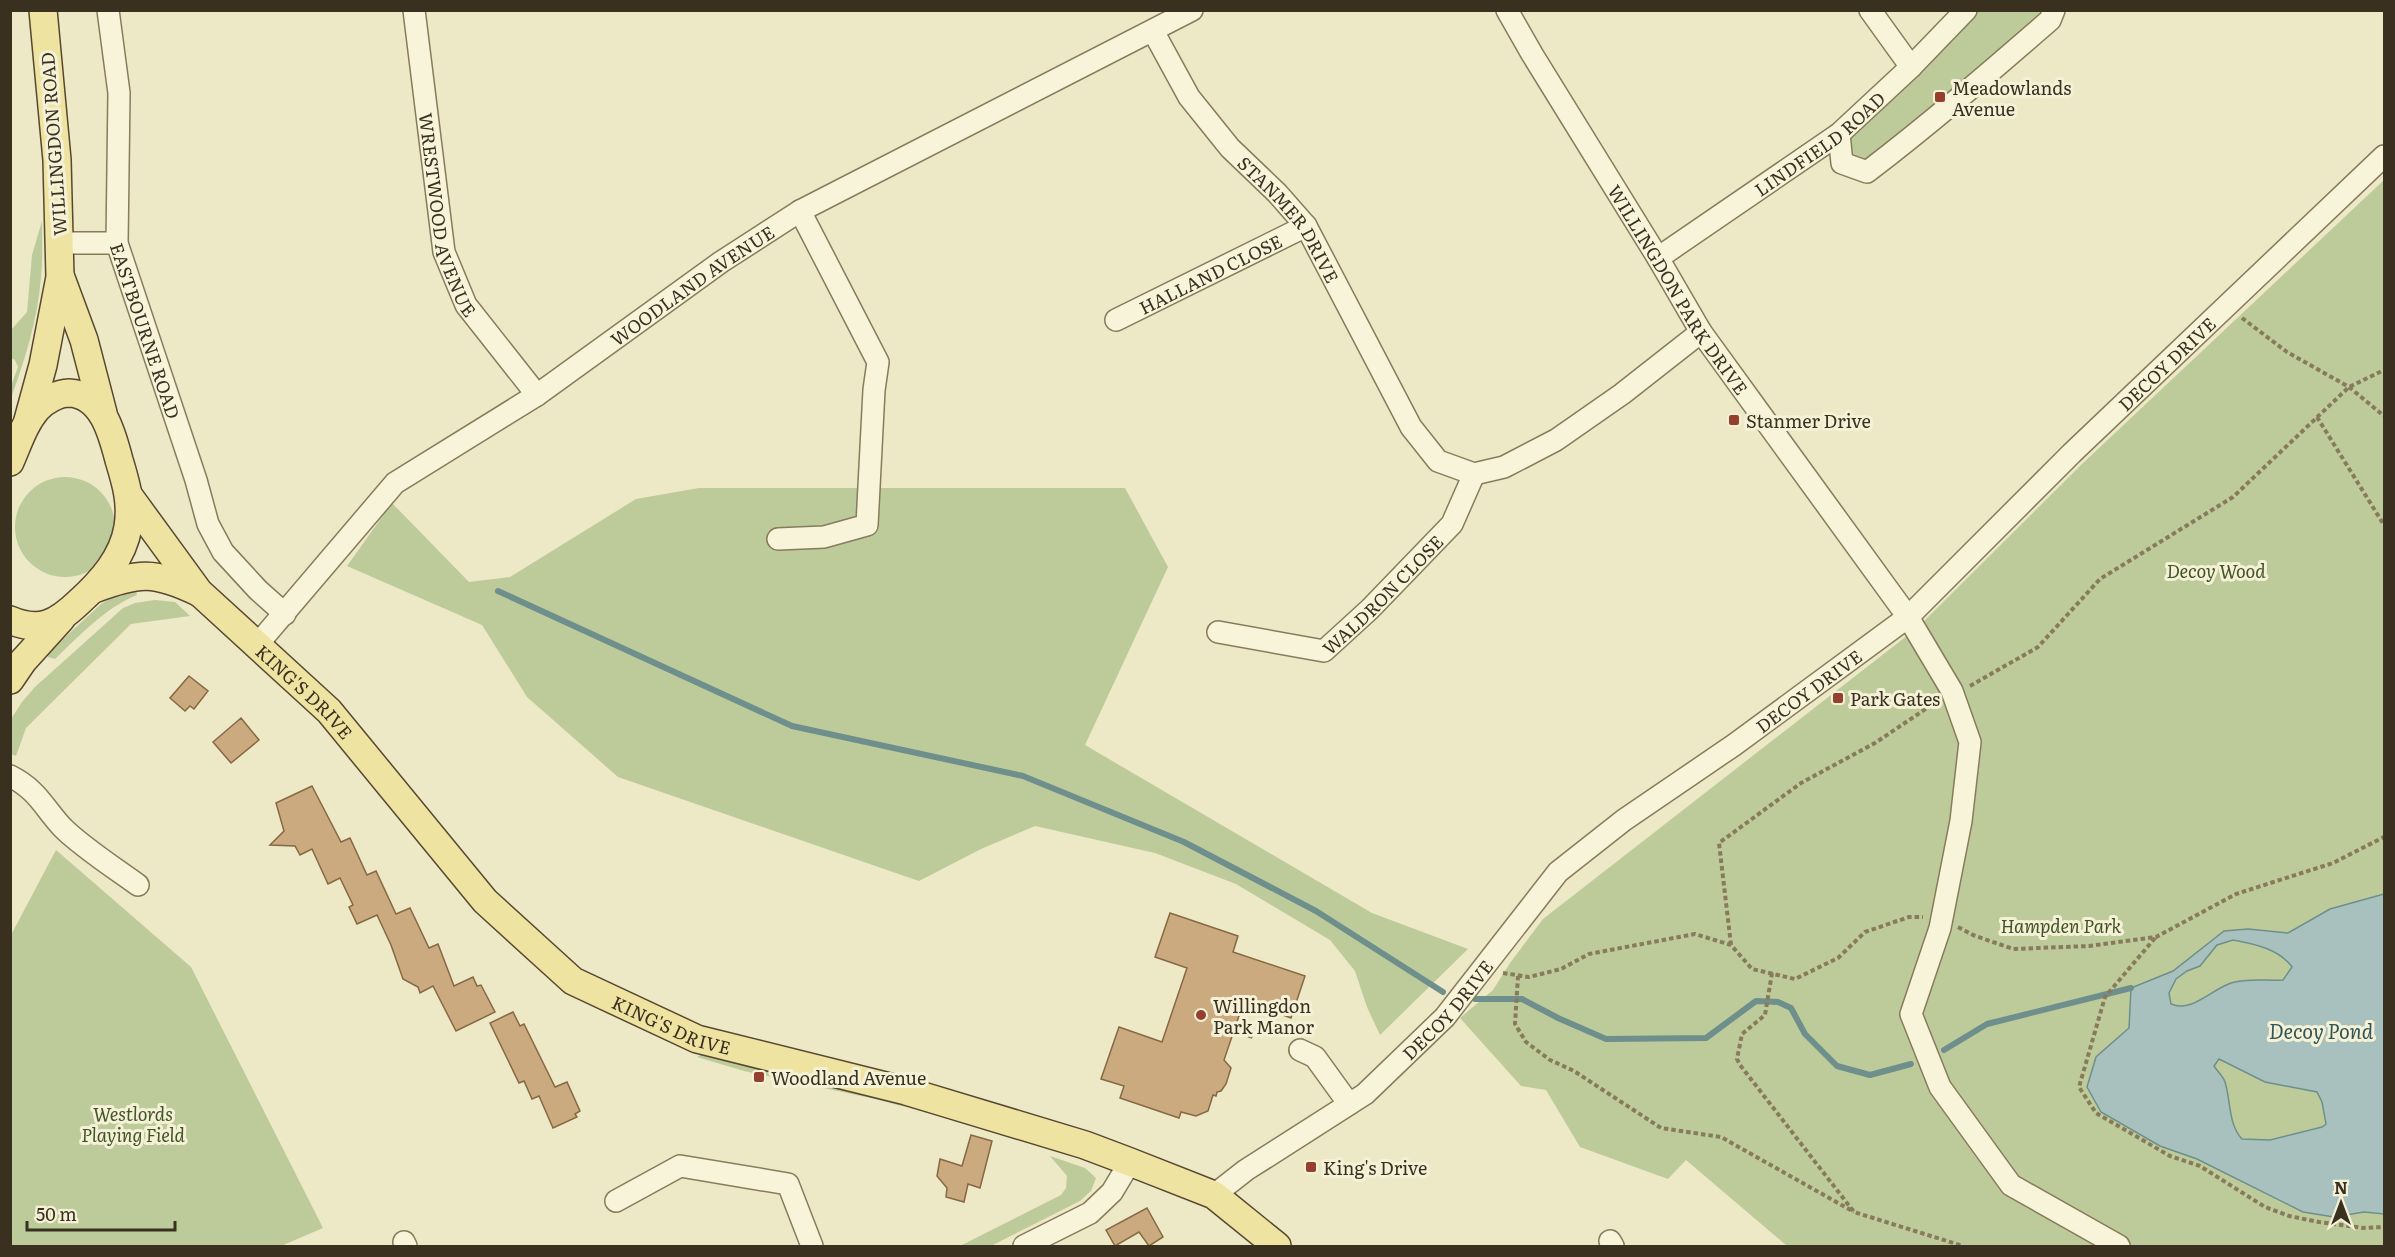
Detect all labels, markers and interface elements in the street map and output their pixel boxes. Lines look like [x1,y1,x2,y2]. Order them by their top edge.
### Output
street label: WILLINGDON ROAD [33,51,73,237]
place label: Meadowlands Avenue [1952,74,2071,122]
street label: LINDFIELD ROAD [1748,85,1891,202]
marker: Meadowlands Avenue [1933,90,1947,104]
street label: WRESTWOOD AVENUE [413,111,484,322]
street label: STANMER DRIVE [1232,149,1347,287]
street label: WILLINGDON PARK DRIVE [1602,179,1755,400]
street label: WOODLAND AVENUE [604,218,779,352]
street label: HALLAND CLOSE [1134,227,1286,320]
street label: EASTBOURNE ROAD [104,239,188,422]
street label: DECOY DRIVE [2111,310,2221,416]
place label: Stanmer Drive [1746,407,1871,434]
marker: Stanmer Drive [1727,413,1741,427]
street label: WALDRON CLOSE [1316,528,1449,660]
park label: Decoy Wood [2166,557,2266,584]
street label: KING'S DRIVE [250,637,360,744]
street label: DECOY DRIVE [1750,642,1867,739]
place label: Park Gates [1850,685,1940,712]
marker: Park Gates [1831,691,1845,705]
park label: Hampden Park [2001,912,2122,939]
street label: DECOY DRIVE [1395,953,1499,1065]
street label: KING'S DRIVE [608,988,734,1060]
place label: Willingdon Park Manor [1213,992,1314,1040]
marker: Willingdon Park Manor [1194,1008,1208,1022]
water label: Decoy Pond [2269,1015,2374,1045]
place label: Woodland Avenue [771,1064,926,1091]
marker: Woodland Avenue [752,1070,766,1084]
park label: Westlords Playing Field [81,1100,185,1148]
place label: King's Drive [1323,1154,1427,1181]
marker: King's Drive [1304,1160,1318,1174]
north arrow [2311,1173,2371,1233]
text: N [2334,1175,2348,1199]
scale bar [27,1194,176,1232]
text: 50 m [36,1200,77,1227]

